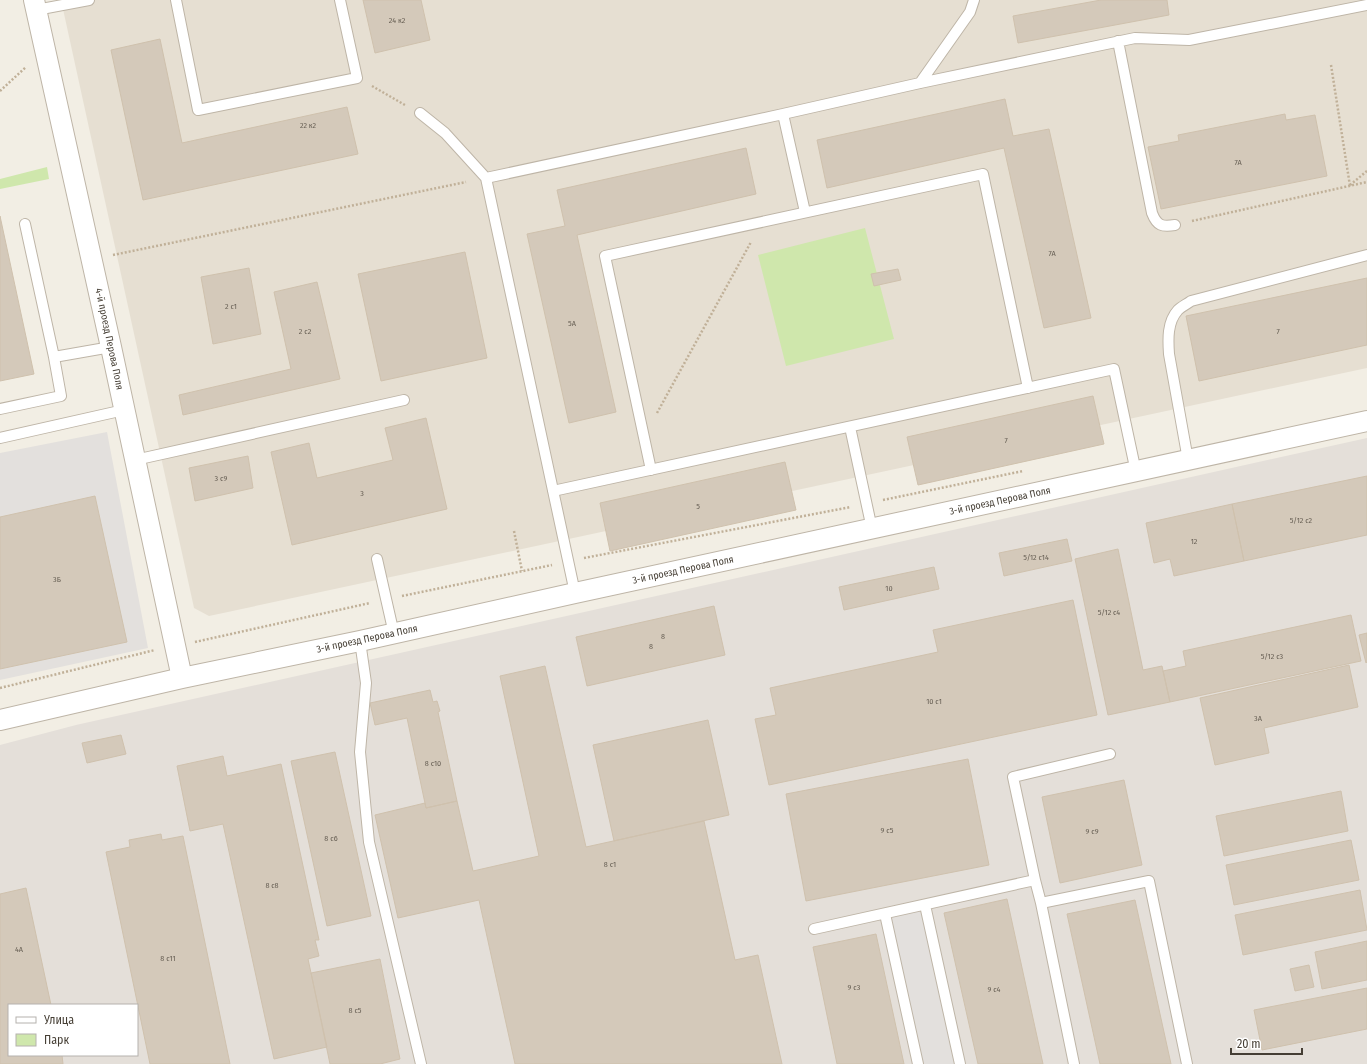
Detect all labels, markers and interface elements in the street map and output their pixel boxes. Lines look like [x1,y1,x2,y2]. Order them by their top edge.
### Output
house number: 24 к2 [389,16,406,25]
house number: 22 к2 [300,121,317,130]
house number: 7А [1234,158,1242,167]
house number: 7А [1048,249,1056,258]
street label: 4-й проезд Перова Поля [92,287,126,391]
house number: 2 с1 [225,302,237,311]
house number: 5А [568,319,577,328]
house number: 2 с2 [299,327,312,336]
house number: 7 [1276,327,1280,336]
house number: 7 [1004,436,1008,445]
house number: 3 с9 [215,474,228,483]
street label: 3-й проезд Перова Поля [948,484,1052,518]
house number: 3 [360,489,364,498]
house number: 5 [696,502,700,511]
house number: 5/12 с2 [1290,516,1313,525]
house number: 12 [1191,537,1198,546]
street label: 3-й проезд Перова Поля [631,553,735,587]
house number: 5/12 с14 [1023,553,1049,562]
house number: 3Б [53,575,61,584]
house number: 10 [885,584,893,593]
house number: 5/12 с4 [1098,608,1120,617]
street label: 3-й проезд Перова Поля [315,622,419,656]
house number: 8 [661,632,665,641]
house number: 8 [649,642,653,651]
house number: 5/12 с3 [1261,652,1284,661]
house number: 10 с1 [926,697,942,706]
house number: 3А [1254,714,1263,723]
house number: 8 с10 [425,759,441,768]
house number: 9 с5 [881,826,894,835]
house number: 9 с9 [1085,827,1099,836]
house number: 8 с6 [324,834,338,843]
house number: 8 с1 [604,860,616,869]
house number: 8 с8 [265,881,279,890]
house number: 4А [15,945,24,954]
house number: 8 с11 [160,954,176,963]
house number: 9 с3 [848,983,861,992]
house number: 9 с4 [988,985,1001,994]
legend [8,1004,138,1056]
house number: 8 с5 [349,1006,362,1015]
text: Улица [43,1013,74,1027]
scale bar [1231,1030,1302,1056]
text: Парк [44,1033,70,1047]
text: 20 m [1237,1037,1261,1051]

